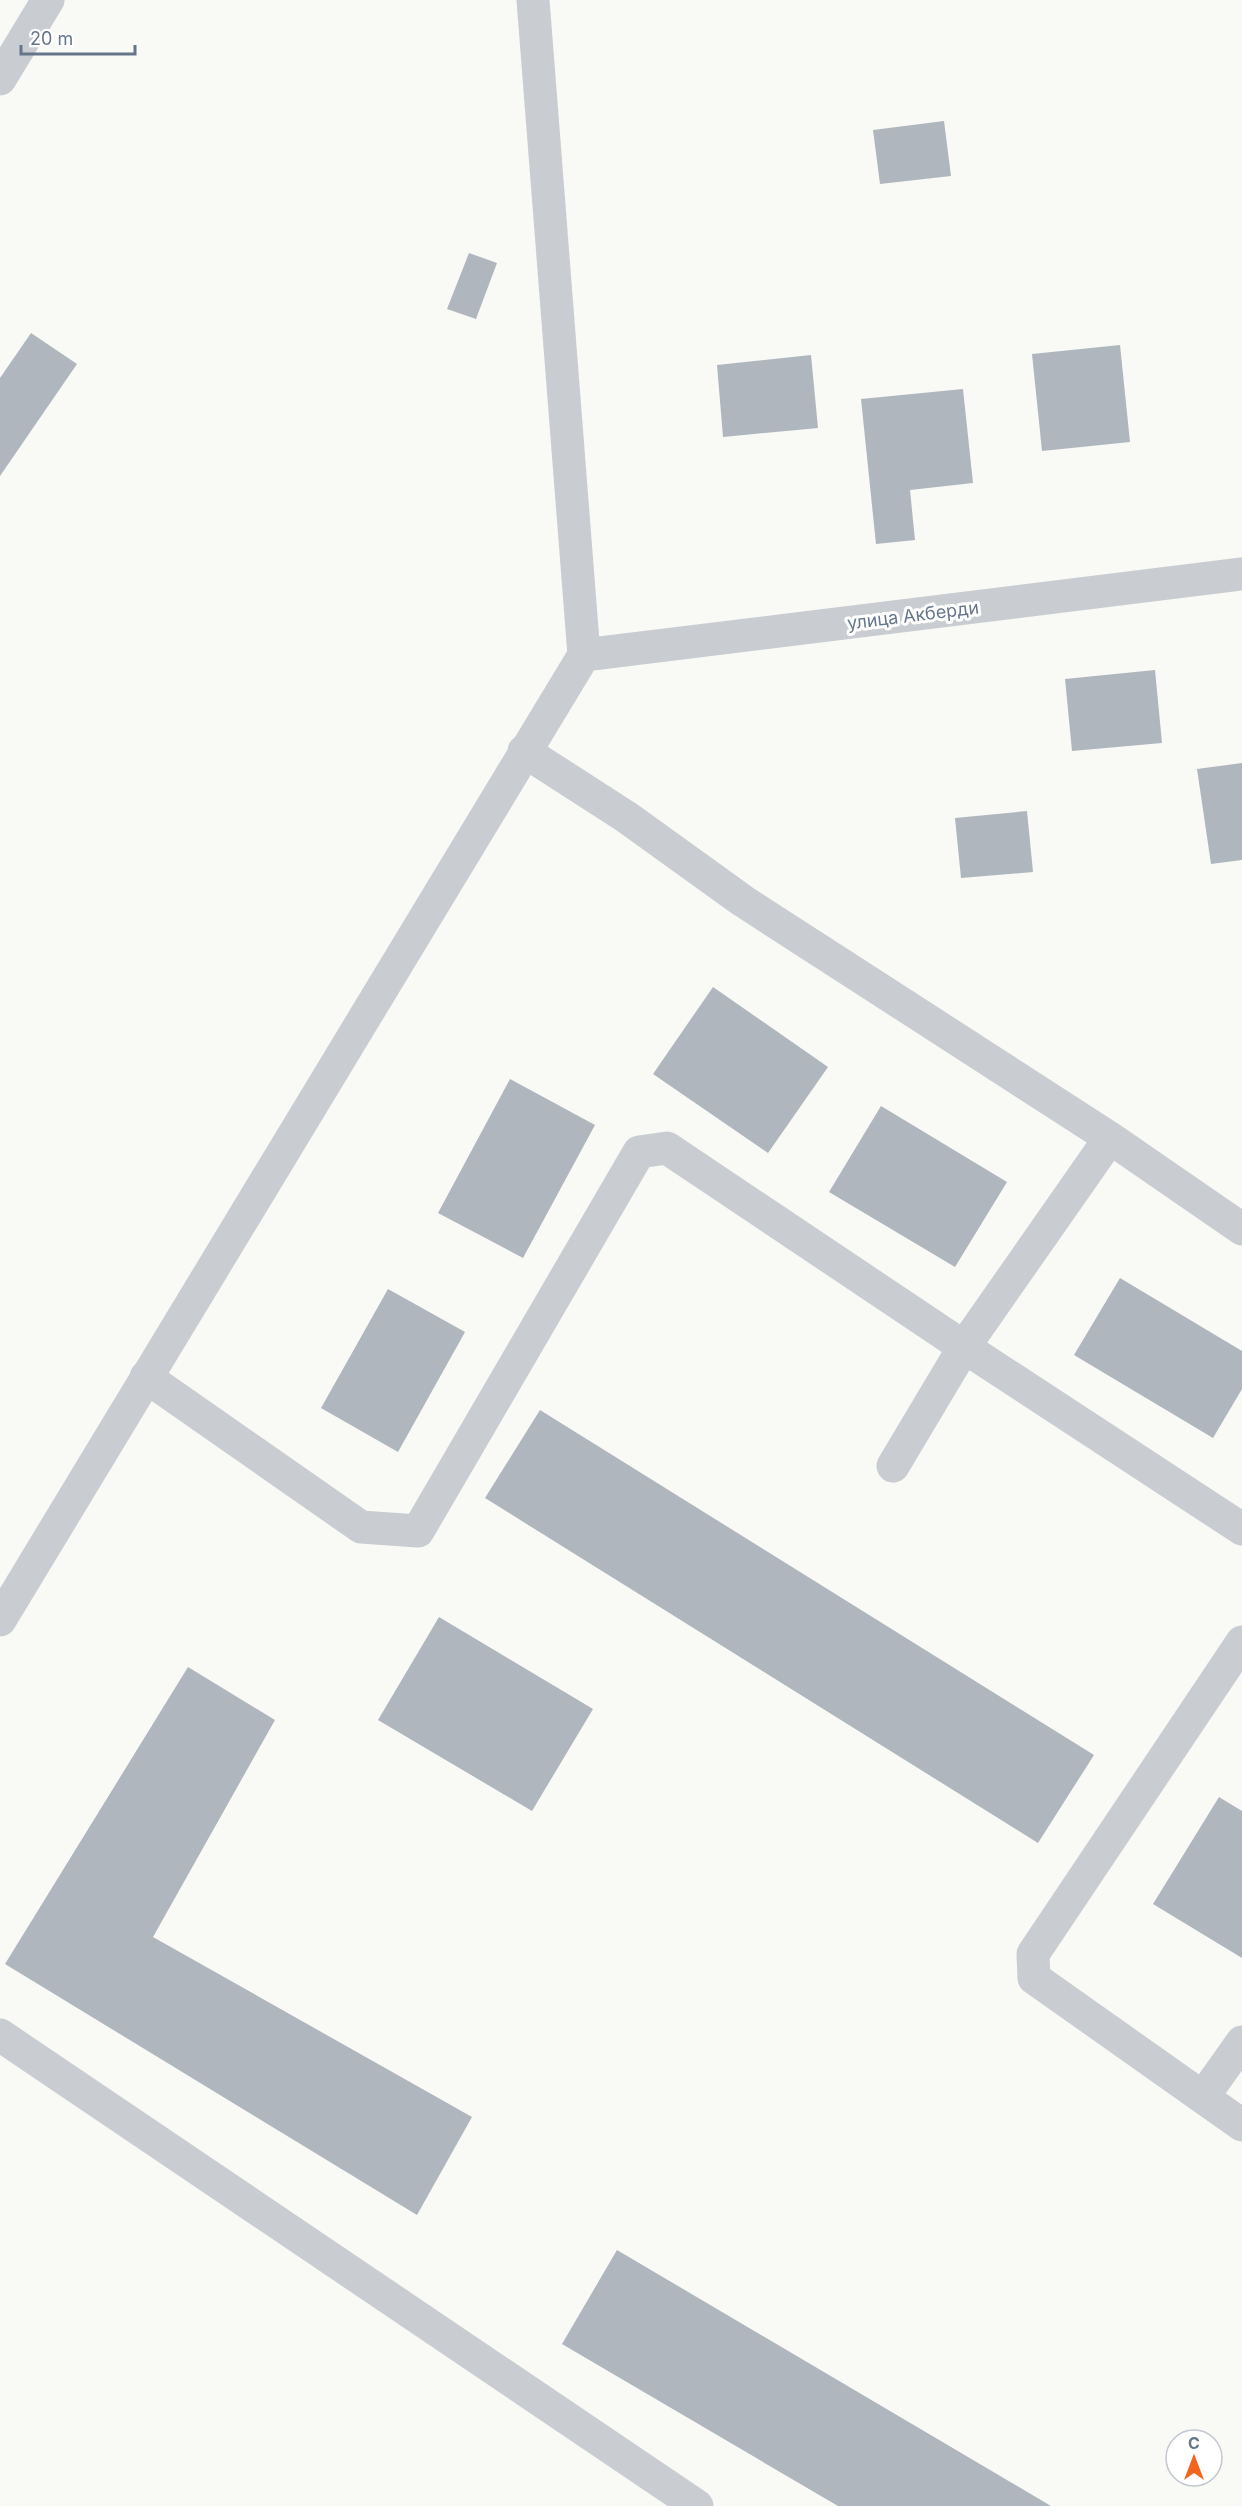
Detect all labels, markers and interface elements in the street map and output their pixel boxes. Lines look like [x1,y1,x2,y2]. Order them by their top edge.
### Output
scale bar [21,18,135,56]
text: 20 m [30,28,73,49]
street label: улица Акберди [846,597,980,633]
north arrow [1164,2428,1224,2488]
text: С [1188,2433,1200,2453]

